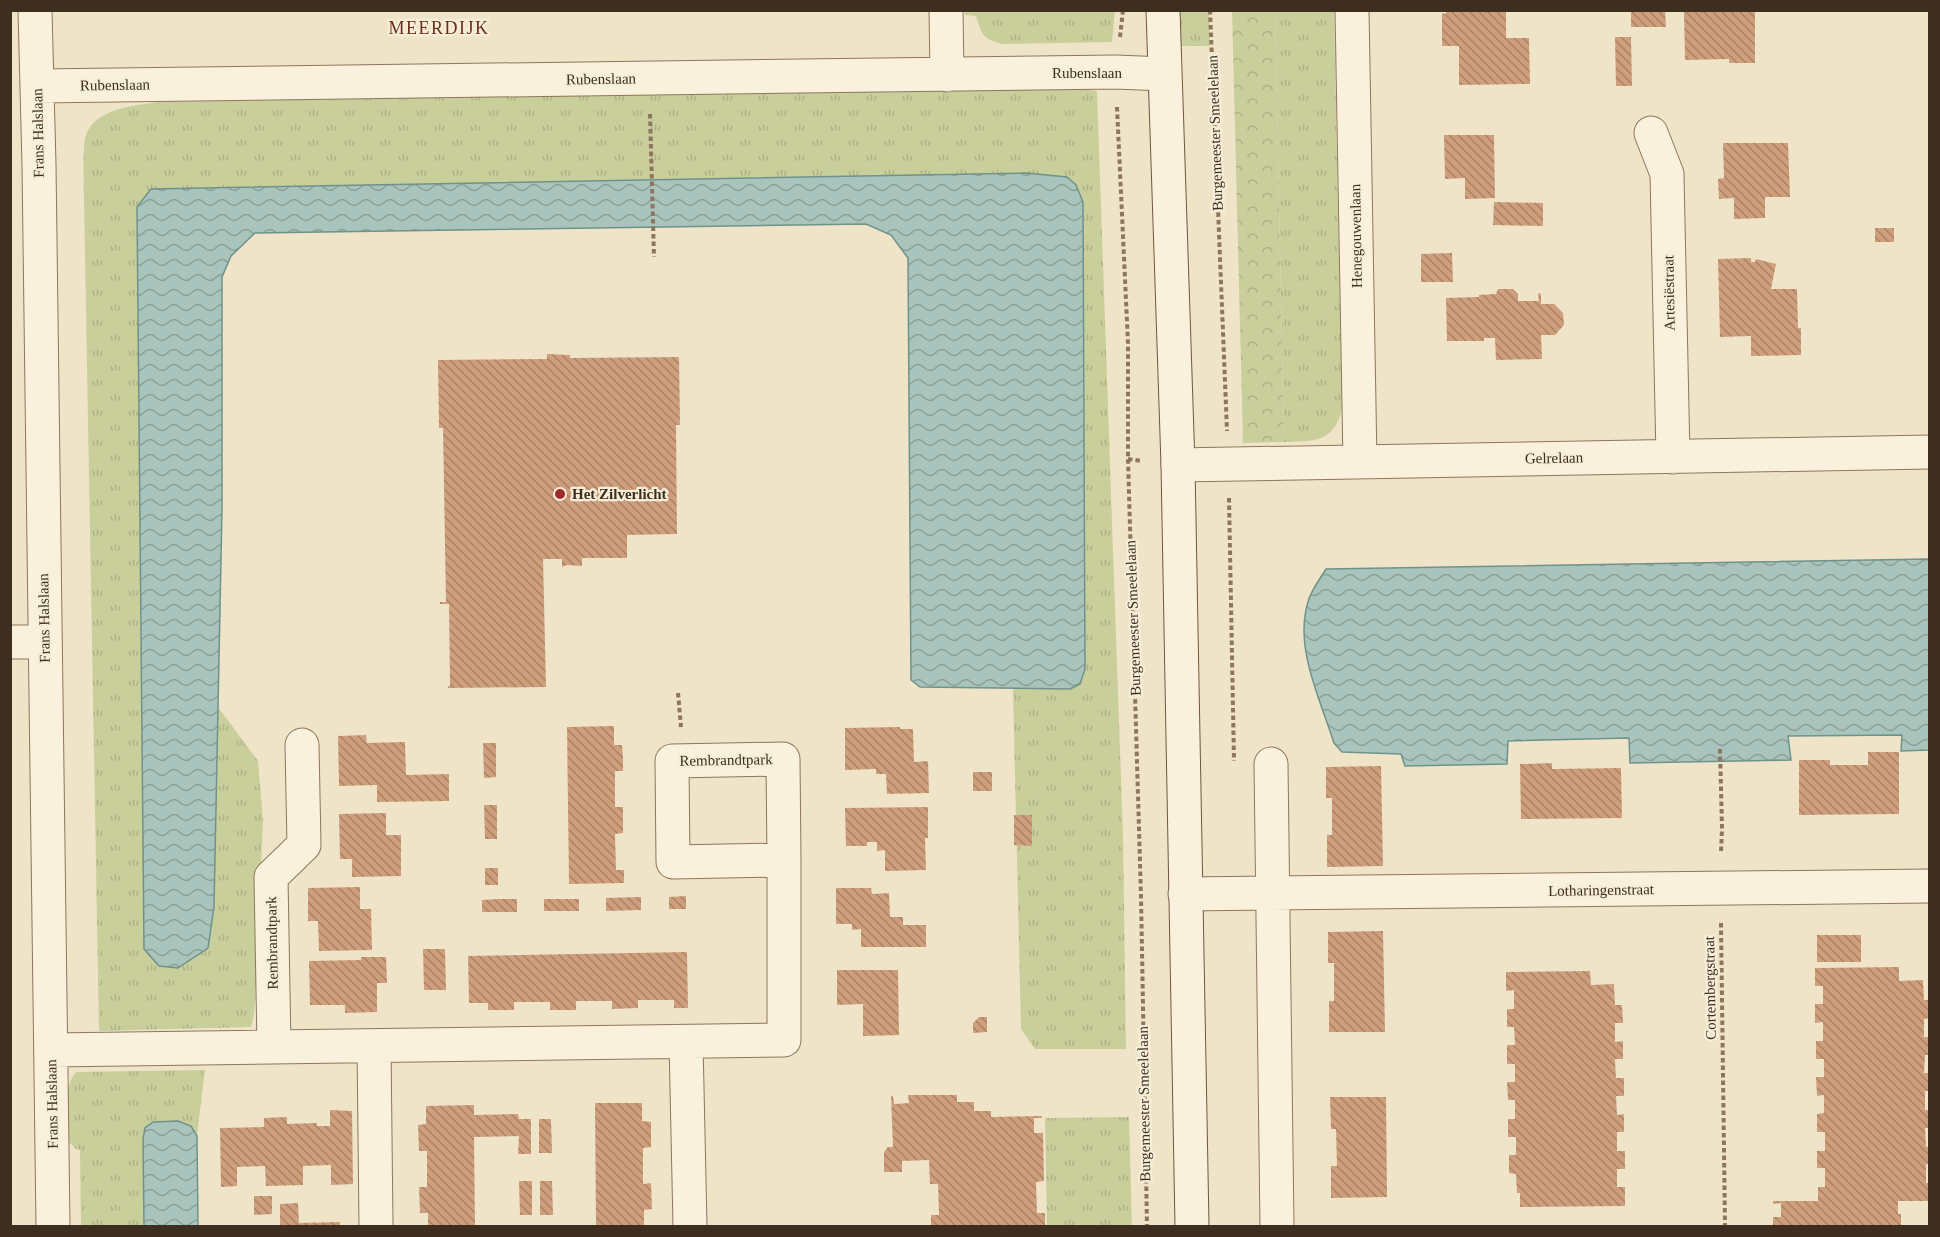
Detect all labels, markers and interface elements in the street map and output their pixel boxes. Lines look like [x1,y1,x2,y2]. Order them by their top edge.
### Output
district label: MEERDIJK [389,18,490,38]
street label: Burgemeester Smeelelaan [1204,54,1226,211]
street label: Rubenslaan [1052,65,1122,81]
street label: Rubenslaan [566,70,637,88]
street label: Rubenslaan [80,76,151,94]
street label: Frans Halslaan [29,88,47,178]
street label: Henegouwenlaan [1347,183,1365,288]
street label: Artesiëstraat [1660,254,1678,331]
street label: Gelrelaan [1525,449,1584,467]
place label: Het Zilverlicht [572,486,667,502]
marker: Het Zilverlicht [553,487,567,501]
street label: Burgemeester Smeelelaan [1122,539,1144,696]
street label: Frans Halslaan [35,573,53,663]
street label: Rembrandtpark [679,751,773,769]
street label: Lotharingenstraat [1548,881,1655,899]
street label: Rembrandtpark [263,896,281,990]
street label: Cortembergstraat [1701,935,1719,1040]
street label: Burgemeester Smeelelaan [1135,1025,1153,1182]
street label: Frans Halslaan [43,1059,61,1149]

